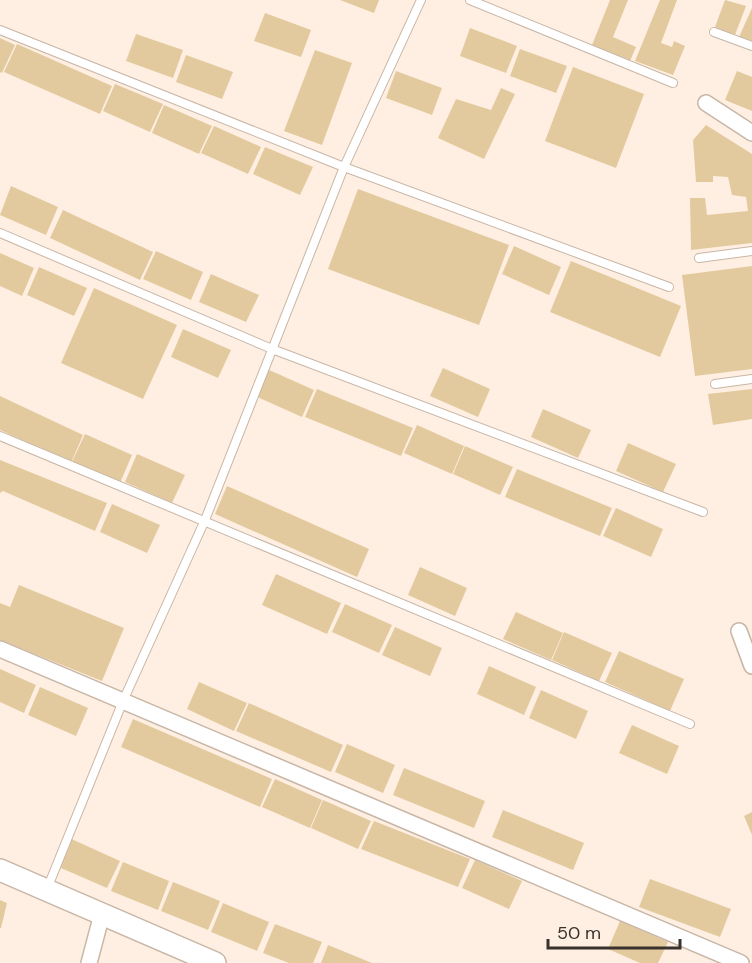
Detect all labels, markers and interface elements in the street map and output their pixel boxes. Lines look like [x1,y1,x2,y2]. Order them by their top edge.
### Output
scale bar [548,912,680,950]
text: 50 m [557,921,601,945]

